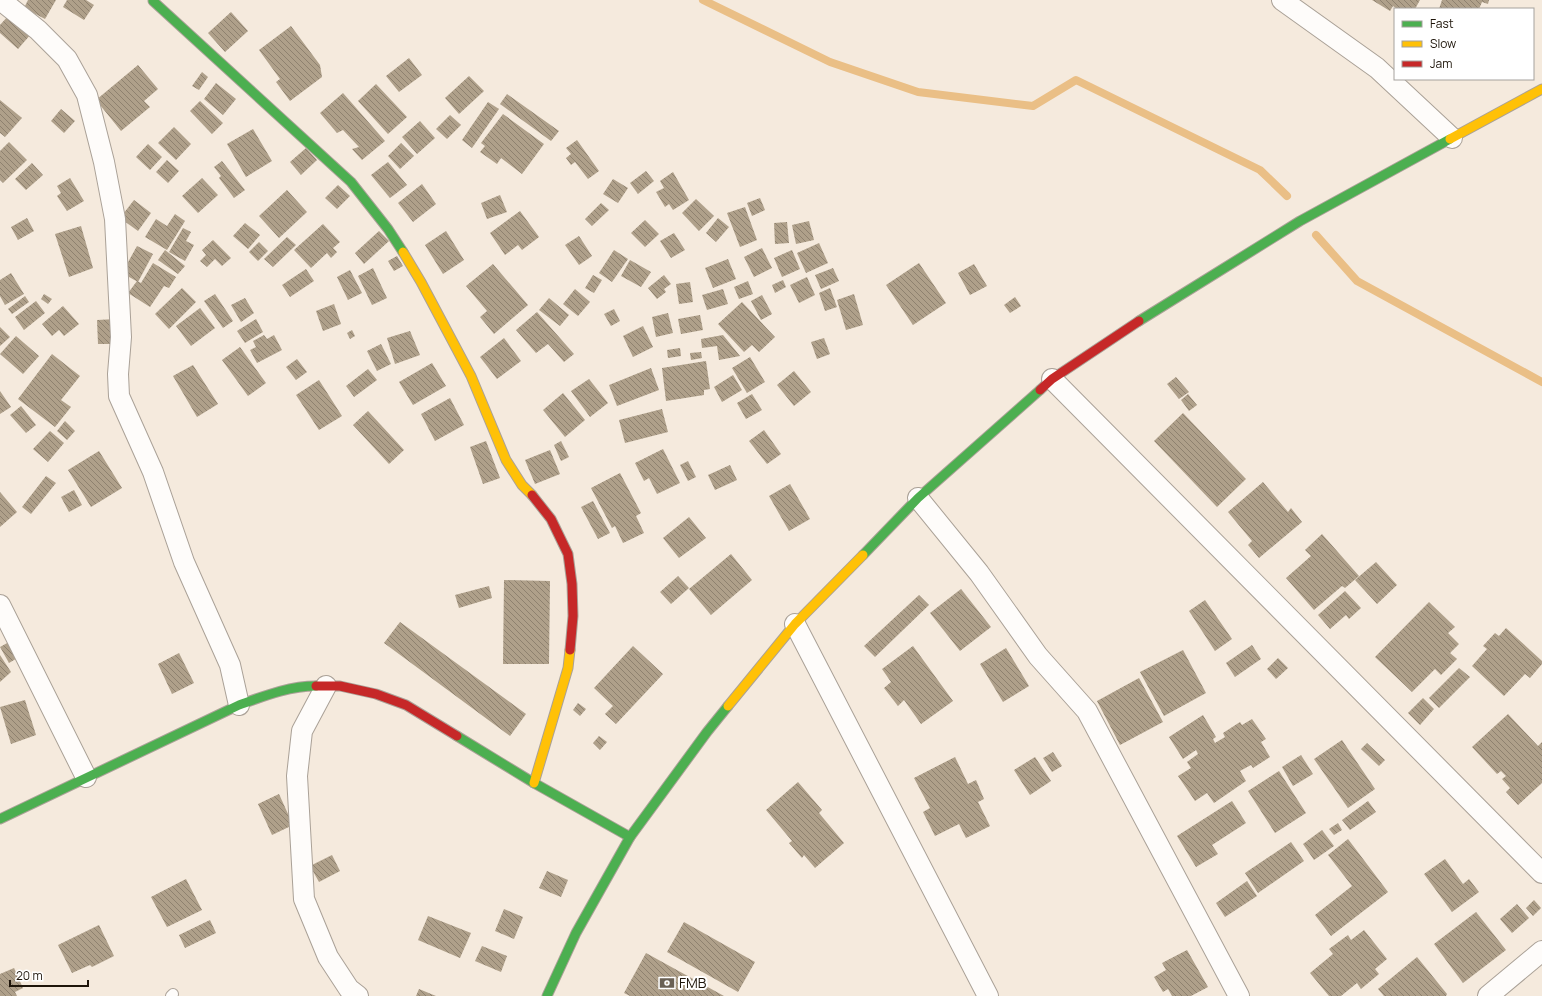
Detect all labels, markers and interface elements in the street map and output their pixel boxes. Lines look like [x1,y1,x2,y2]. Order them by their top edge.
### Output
legend [1394,8,1534,80]
text: Fast [1430,15,1454,32]
text: Slow [1430,35,1456,52]
text: Jam [1430,55,1452,72]
scale bar [10,962,88,988]
text: 20 m [16,967,43,984]
place label: FMB [679,973,707,992]
bank icon: FMB [658,974,676,992]

